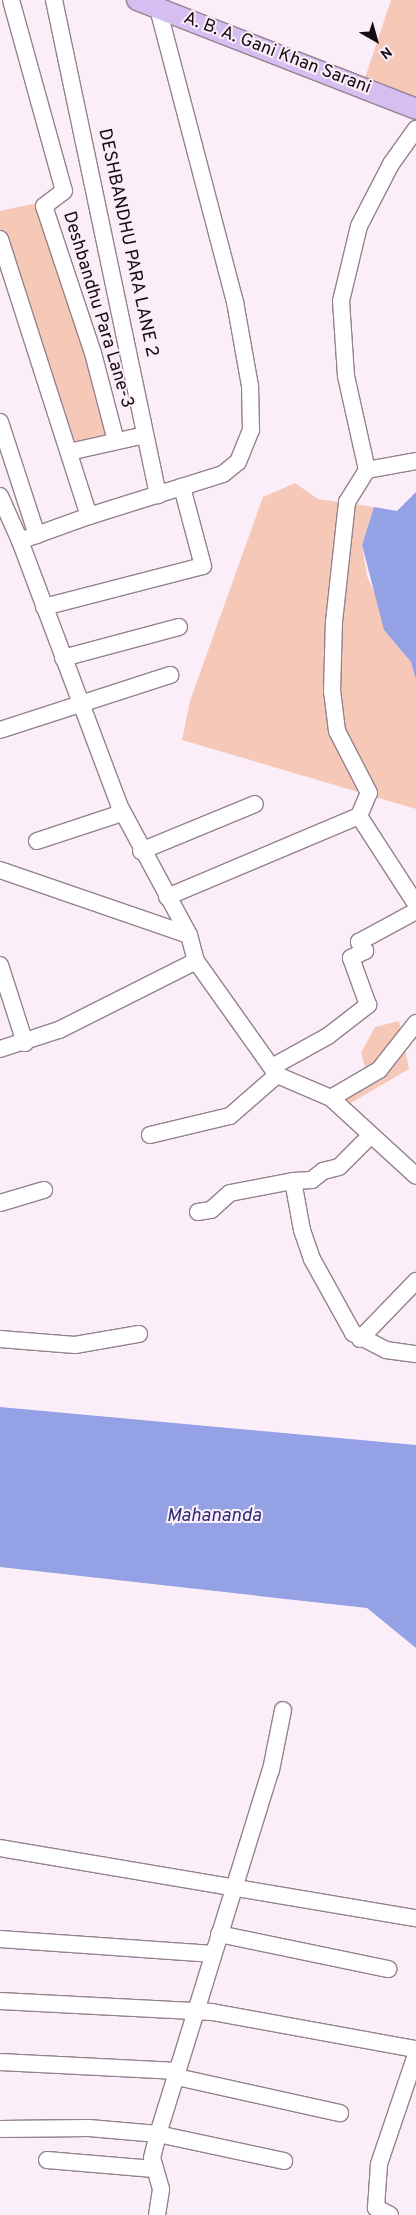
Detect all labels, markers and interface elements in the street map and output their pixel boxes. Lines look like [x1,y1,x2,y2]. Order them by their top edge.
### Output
street label: A. B. A. Gani Khan Sarani [180,8,374,100]
north arrow [351,15,401,65]
text: N [376,42,395,62]
street label: DESHBANDHU PARA LANE 2 [92,127,162,359]
street label: Deshbandhu Para Lane-3 [57,209,137,411]
water label: Mahananda [167,1506,261,1528]

